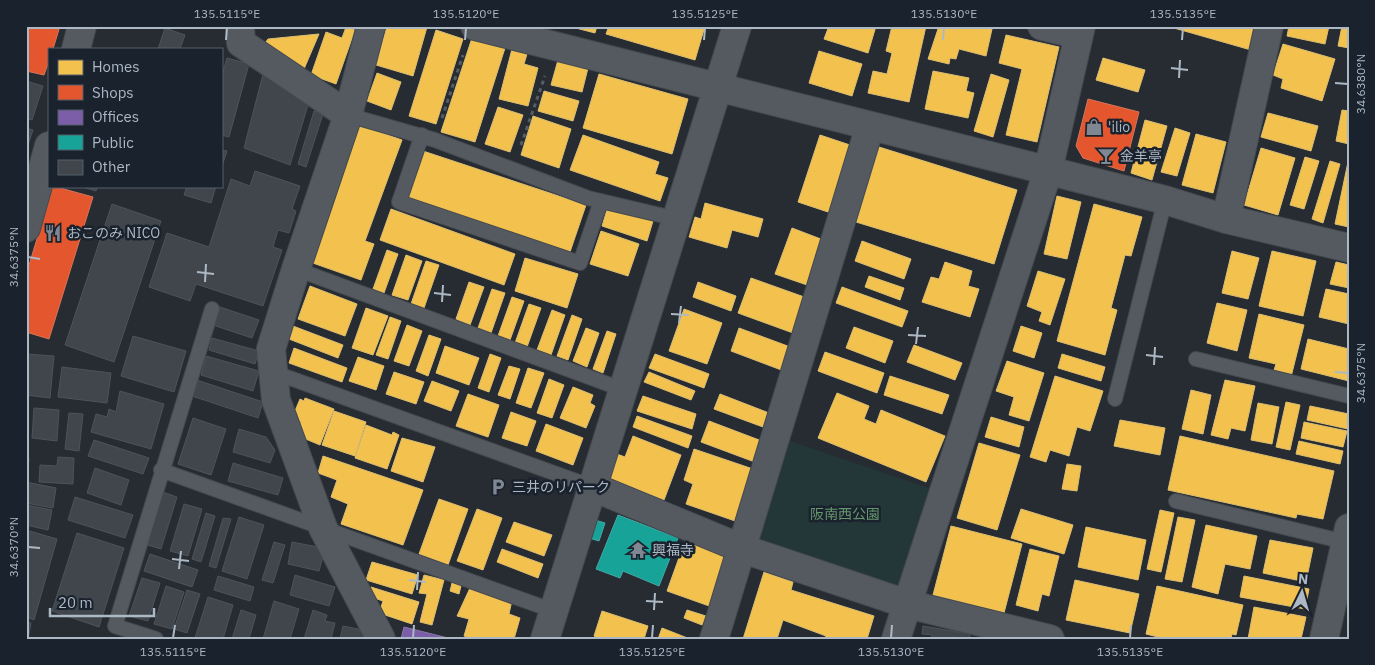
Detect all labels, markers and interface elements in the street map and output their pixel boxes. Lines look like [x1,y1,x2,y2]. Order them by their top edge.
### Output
text: 135.5115°E [194,6,260,21]
text: 135.5120°E [433,6,499,21]
text: 135.5125°E [672,6,738,21]
text: 135.5130°E [911,6,977,21]
text: 135.5135°E [1150,6,1216,21]
legend [48,48,222,188]
text: 34.6380°N [1353,54,1368,114]
text: Homes [92,57,140,76]
text: Shops [92,83,134,102]
text: Offices [92,107,139,126]
shop icon: 'ilio [1084,117,1104,137]
place label: 'ilio [1108,118,1130,136]
text: Public [92,133,134,152]
bar icon: 金羊亭 [1096,146,1116,166]
place label: 金羊亭 [1120,147,1162,165]
text: Other [92,157,131,176]
restaurant icon: おこのみ NICO [43,223,63,243]
place label: おこのみ NICO [67,224,160,242]
text: 34.6375°N [6,227,21,287]
text: 34.6375°N [1353,343,1368,403]
parking icon: 三井のリパーク [488,477,508,497]
place label: 三井のリパーク [512,478,610,496]
park label: 阪南西公園 [810,505,880,523]
text: 34.6370°N [6,517,21,577]
temple icon: 興福寺 [628,540,648,560]
place label: 興福寺 [652,541,694,559]
north arrow [1278,568,1328,618]
text: N [1297,570,1309,588]
scale bar [50,585,154,617]
text: 20 m [58,593,93,612]
text: 135.5115°E [140,644,206,659]
text: 135.5120°E [380,644,446,659]
text: 135.5125°E [619,644,685,659]
text: 135.5130°E [858,644,924,659]
text: 135.5135°E [1097,644,1163,659]

